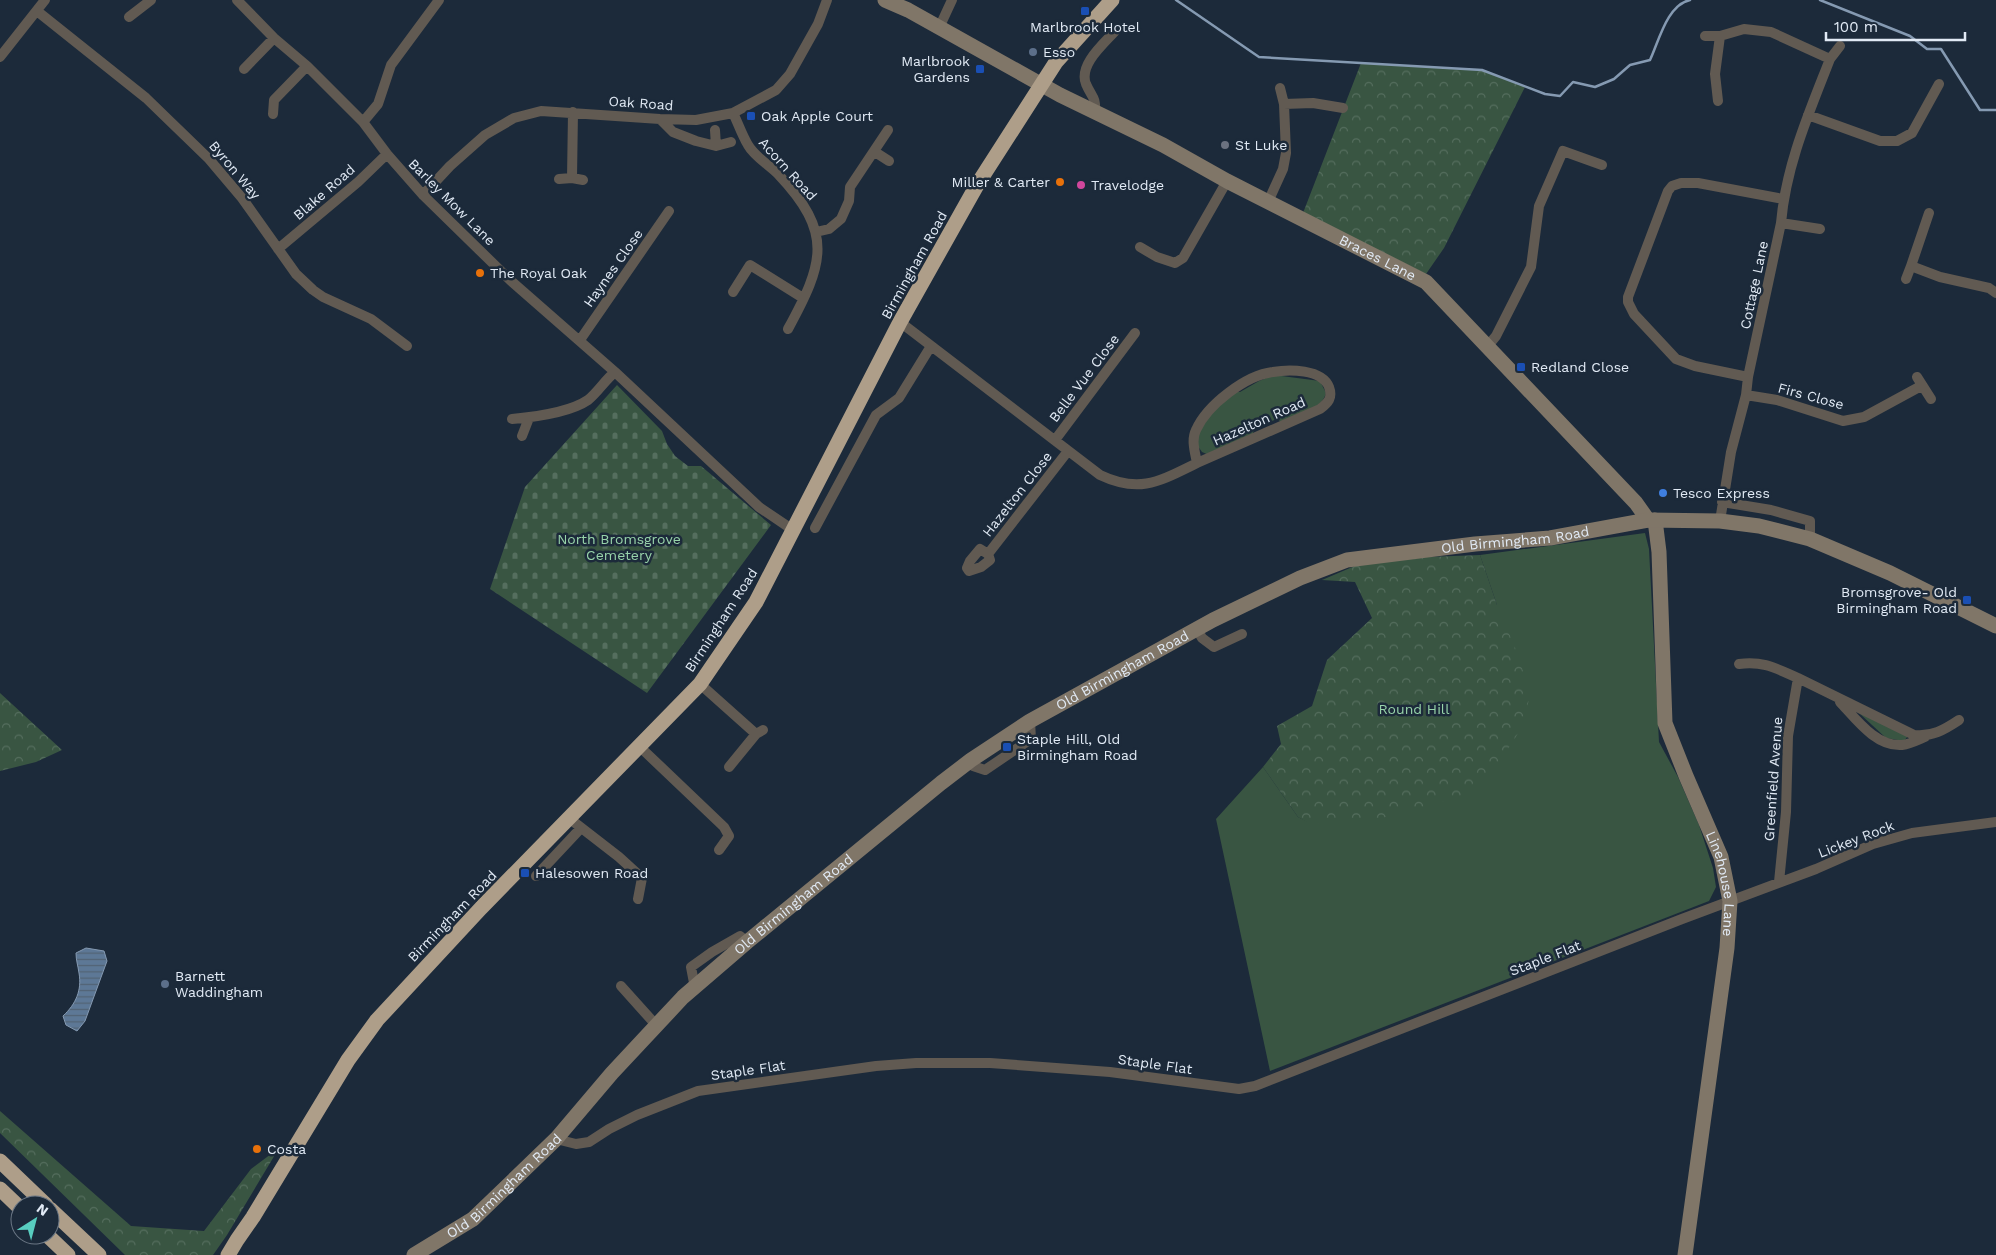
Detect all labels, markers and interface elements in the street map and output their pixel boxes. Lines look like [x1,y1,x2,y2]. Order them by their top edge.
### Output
marker: Marlbrook Hotel [1079,5,1091,17]
scale bar [1826,10,1965,42]
text: 100 m [1834,18,1878,36]
place label: Marlbrook Hotel [1030,19,1141,35]
place label: Esso [1043,44,1075,60]
marker: Esso [1027,46,1039,58]
place label: Marlbrook Gardens [901,53,970,85]
marker: Marlbrook Gardens [974,63,986,75]
street label: Oak Road [608,93,674,113]
place label: Oak Apple Court [761,108,873,124]
marker: Oak Apple Court [745,110,757,122]
street label: Acorn Road [756,134,820,204]
place label: St Luke [1235,137,1287,153]
street label: Byron Way [206,138,264,203]
marker: St Luke [1219,139,1231,151]
street label: Barley Mow Lane [405,155,499,249]
street label: Blake Road [290,161,358,223]
place label: Miller & Carter [952,174,1050,190]
marker: Miller & Carter [1054,176,1066,188]
place label: Travelodge [1091,177,1164,193]
marker: Travelodge [1075,179,1087,191]
street label: Birmingham Road [878,208,950,322]
street label: Haynes Close [580,226,646,310]
street label: Braces Lane [1337,231,1419,284]
street label: Cottage Lane [1737,239,1771,331]
place label: The Royal Oak [490,265,587,281]
marker: The Royal Oak [474,267,486,279]
street label: Belle Vue Close [1046,331,1122,425]
place label: Redland Close [1531,359,1629,375]
marker: Redland Close [1515,361,1527,373]
street label: Firs Close [1776,380,1846,412]
street label: Hazelton Road [1210,393,1308,449]
street label: Hazelton Close [979,448,1055,540]
place label: Tesco Express [1673,485,1770,501]
marker: Tesco Express [1657,487,1669,499]
street label: Old Birmingham Road [1440,523,1590,556]
park label: North Bromsgrove Cemetery [557,531,681,563]
street label: Birmingham Road [681,565,761,675]
place label: Bromsgrove- Old Birmingham Road [1836,584,1957,616]
marker: Bromsgrove- Old Birmingham Road [1961,594,1973,606]
street label: Old Birmingham Road [1053,627,1191,713]
park label: Round Hill [1379,701,1450,717]
street label: Greenfield Avenue [1761,716,1785,842]
place label: Staple Hill, Old Birmingham Road [1017,731,1138,763]
marker: Staple Hill, Old Birmingham Road [1001,741,1013,753]
street label: Lickey Rock [1816,817,1896,861]
street label: Linehouse Lane [1703,829,1738,937]
street label: Old Birmingham Road [730,851,856,958]
place label: Halesowen Road [535,865,648,881]
street label: Birmingham Road [404,867,500,965]
marker: Halesowen Road [519,867,531,879]
street label: Staple Flat [1507,937,1583,979]
place label: Barnett Waddingham [175,968,263,1000]
marker: Barnett Waddingham [159,978,171,990]
street label: Staple Flat [1117,1051,1193,1077]
street label: Staple Flat [710,1057,786,1083]
street label: Old Birmingham Road [444,1130,565,1241]
place label: Costa [267,1141,306,1157]
marker: Costa [251,1143,263,1155]
north arrow [10,1195,60,1245]
text: N [34,1200,52,1219]

